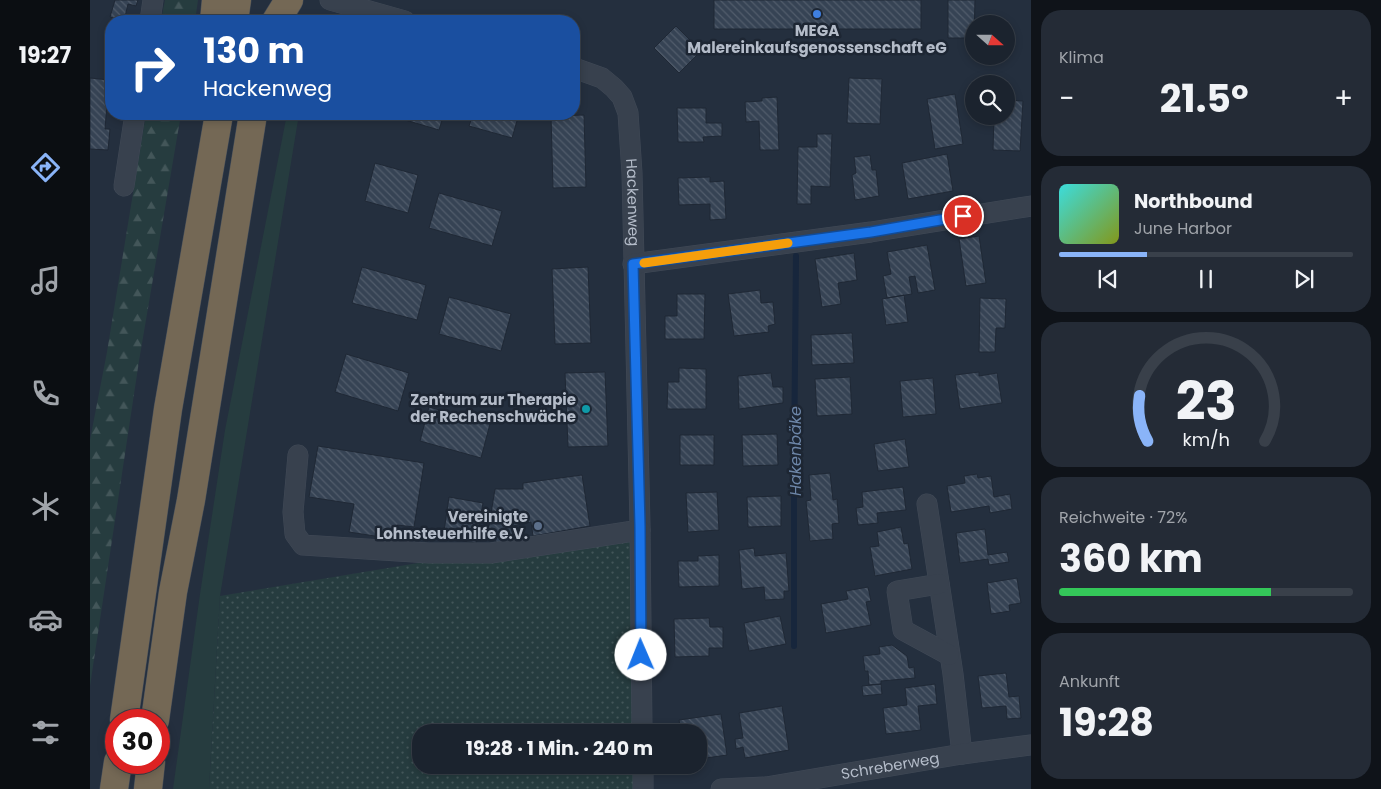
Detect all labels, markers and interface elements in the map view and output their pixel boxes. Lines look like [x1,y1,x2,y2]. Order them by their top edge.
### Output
marker: MEGA Malereinkaufsgenossenschaft eG [811,8,823,20]
north arrow [965,15,1015,65]
map controls [965,15,1015,125]
place label: MEGA Malereinkaufsgenossenschaft eG [687,20,947,58]
text: 130 m [203,26,305,75]
icon: right [120,35,185,100]
text: 19:27 [19,40,71,71]
text: Klima [1059,46,1104,69]
text: 21.5° [1160,72,1249,125]
text: Hackenweg [203,73,332,104]
button: search [965,75,1015,125]
text: − [1059,79,1074,118]
text: + [1334,79,1353,118]
icon: directions [28,150,63,185]
street label: Hackenweg [621,158,645,247]
text: Northbound [1134,188,1253,215]
pin [942,195,984,237]
icon: arrive [949,202,977,230]
text: June Harbor [1134,217,1232,240]
icon: music [28,263,63,298]
icon: previous [1094,265,1122,293]
icon: pause [1192,265,1220,293]
icon: next [1290,265,1318,293]
text: 23 [1175,365,1237,438]
icon: phone [28,376,63,411]
place label: Zentrum zur Therapie der Rechenschwäche [410,389,576,427]
marker: Zentrum zur Therapie der Rechenschwäche [580,403,592,415]
water label: Hakenbäke [784,406,807,496]
text: km/h [1182,427,1230,452]
icon: climate [28,489,63,524]
place label: Vereinigte Lohnsteuerhilfe e.V. [376,506,528,544]
text: Reichweite · 72% [1059,506,1187,529]
marker: Vereinigte Lohnsteuerhilfe e.V. [532,520,544,532]
text: 360 km [1059,532,1203,585]
icon: car [28,602,63,637]
position arrow [614,628,666,680]
text: Ankunft [1059,670,1120,693]
text: 19:28 [1059,696,1154,749]
speed limit sign: 30 [105,709,170,774]
icon: filters [28,715,63,750]
text: 19:28 · 1 Min. · 240 m [466,735,653,762]
street label: Schreberweg [839,747,941,784]

